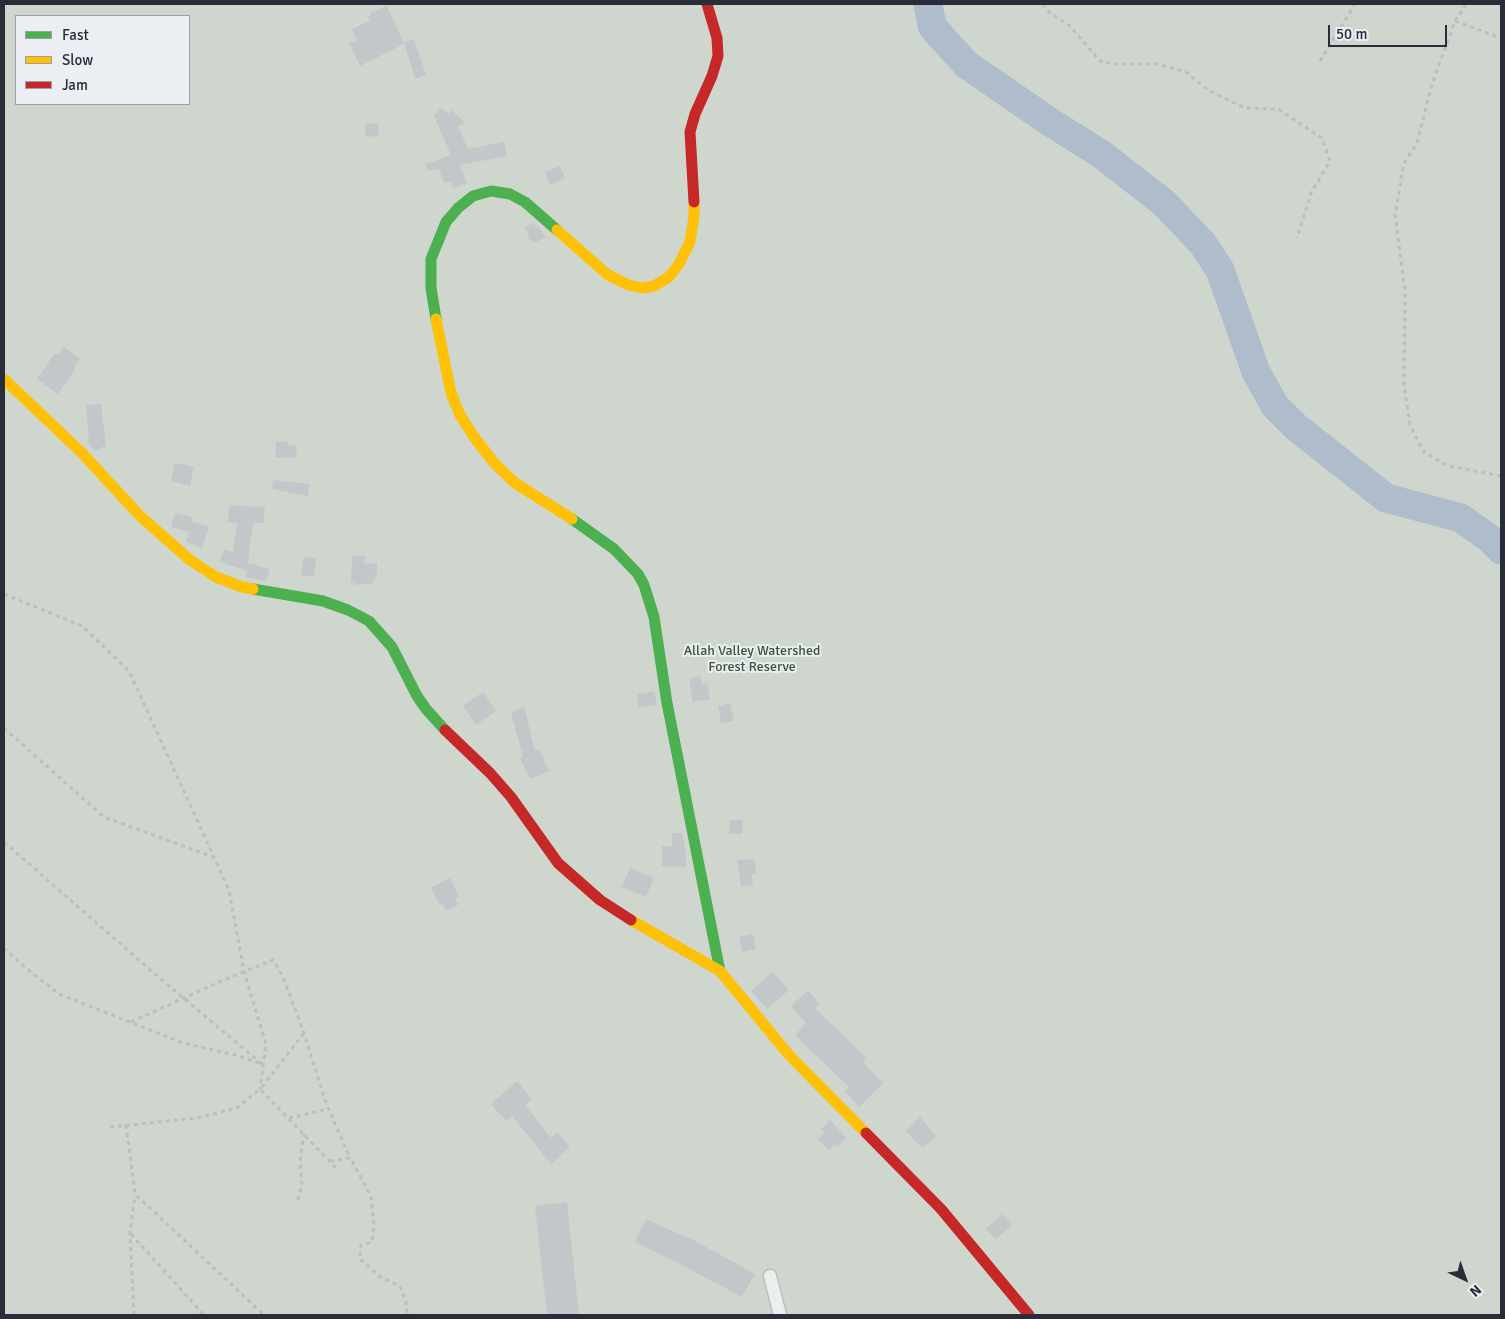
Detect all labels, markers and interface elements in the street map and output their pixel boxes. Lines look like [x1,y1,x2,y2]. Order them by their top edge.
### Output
legend [15,15,190,105]
scale bar [1330,15,1449,47]
text: 50 m [1336,25,1367,43]
text: Fast [62,26,89,44]
text: Slow [62,51,93,69]
text: Jam [62,76,88,94]
park label: Allah Valley Watershed Forest Reserve [684,643,820,676]
north arrow [1440,1254,1490,1304]
text: N [1466,1281,1485,1300]

